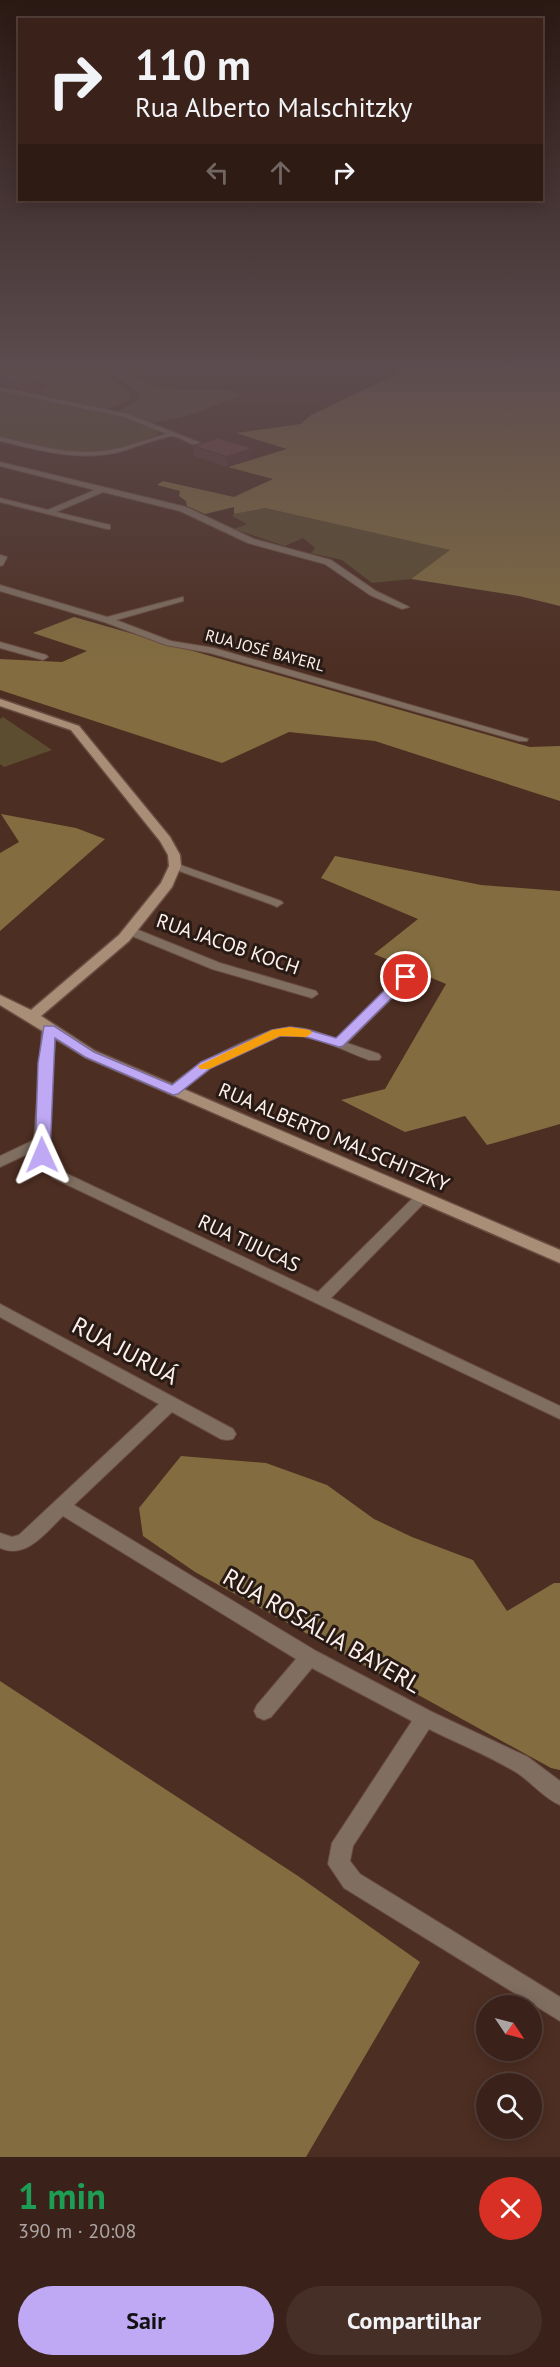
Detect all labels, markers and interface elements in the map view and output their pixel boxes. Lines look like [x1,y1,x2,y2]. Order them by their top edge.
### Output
text: 110 m [135,37,251,92]
icon: right [36,42,114,120]
text: Rua Alberto Malschitzky [135,90,412,124]
icon: left [201,156,234,189]
icon: ahead [264,156,297,189]
icon: right [327,156,360,189]
street label: RUA JOSÉ BAYERL [203,624,327,676]
street label: RUA JACOB KOCH [153,907,303,981]
pin [380,951,431,1002]
icon: arrive [389,960,422,993]
street label: RUA ALBERTO MALSCHITZKY [215,1077,454,1198]
position arrow [10,1123,74,1187]
street label: RUA TIJUCAS [194,1208,304,1278]
street label: RUA JURUÁ [67,1310,184,1391]
street label: RUA ROSÁLIA BAYERL [217,1561,427,1700]
north arrow [476,1995,542,2061]
map controls [476,1995,542,2139]
button: search [476,2073,542,2139]
text: 1 min [18,2172,106,2219]
button: close [479,2177,542,2240]
text: 390 m · 20:08 [18,2218,136,2244]
button: Sair [18,2286,274,2355]
button: Compartilhar [286,2286,542,2355]

